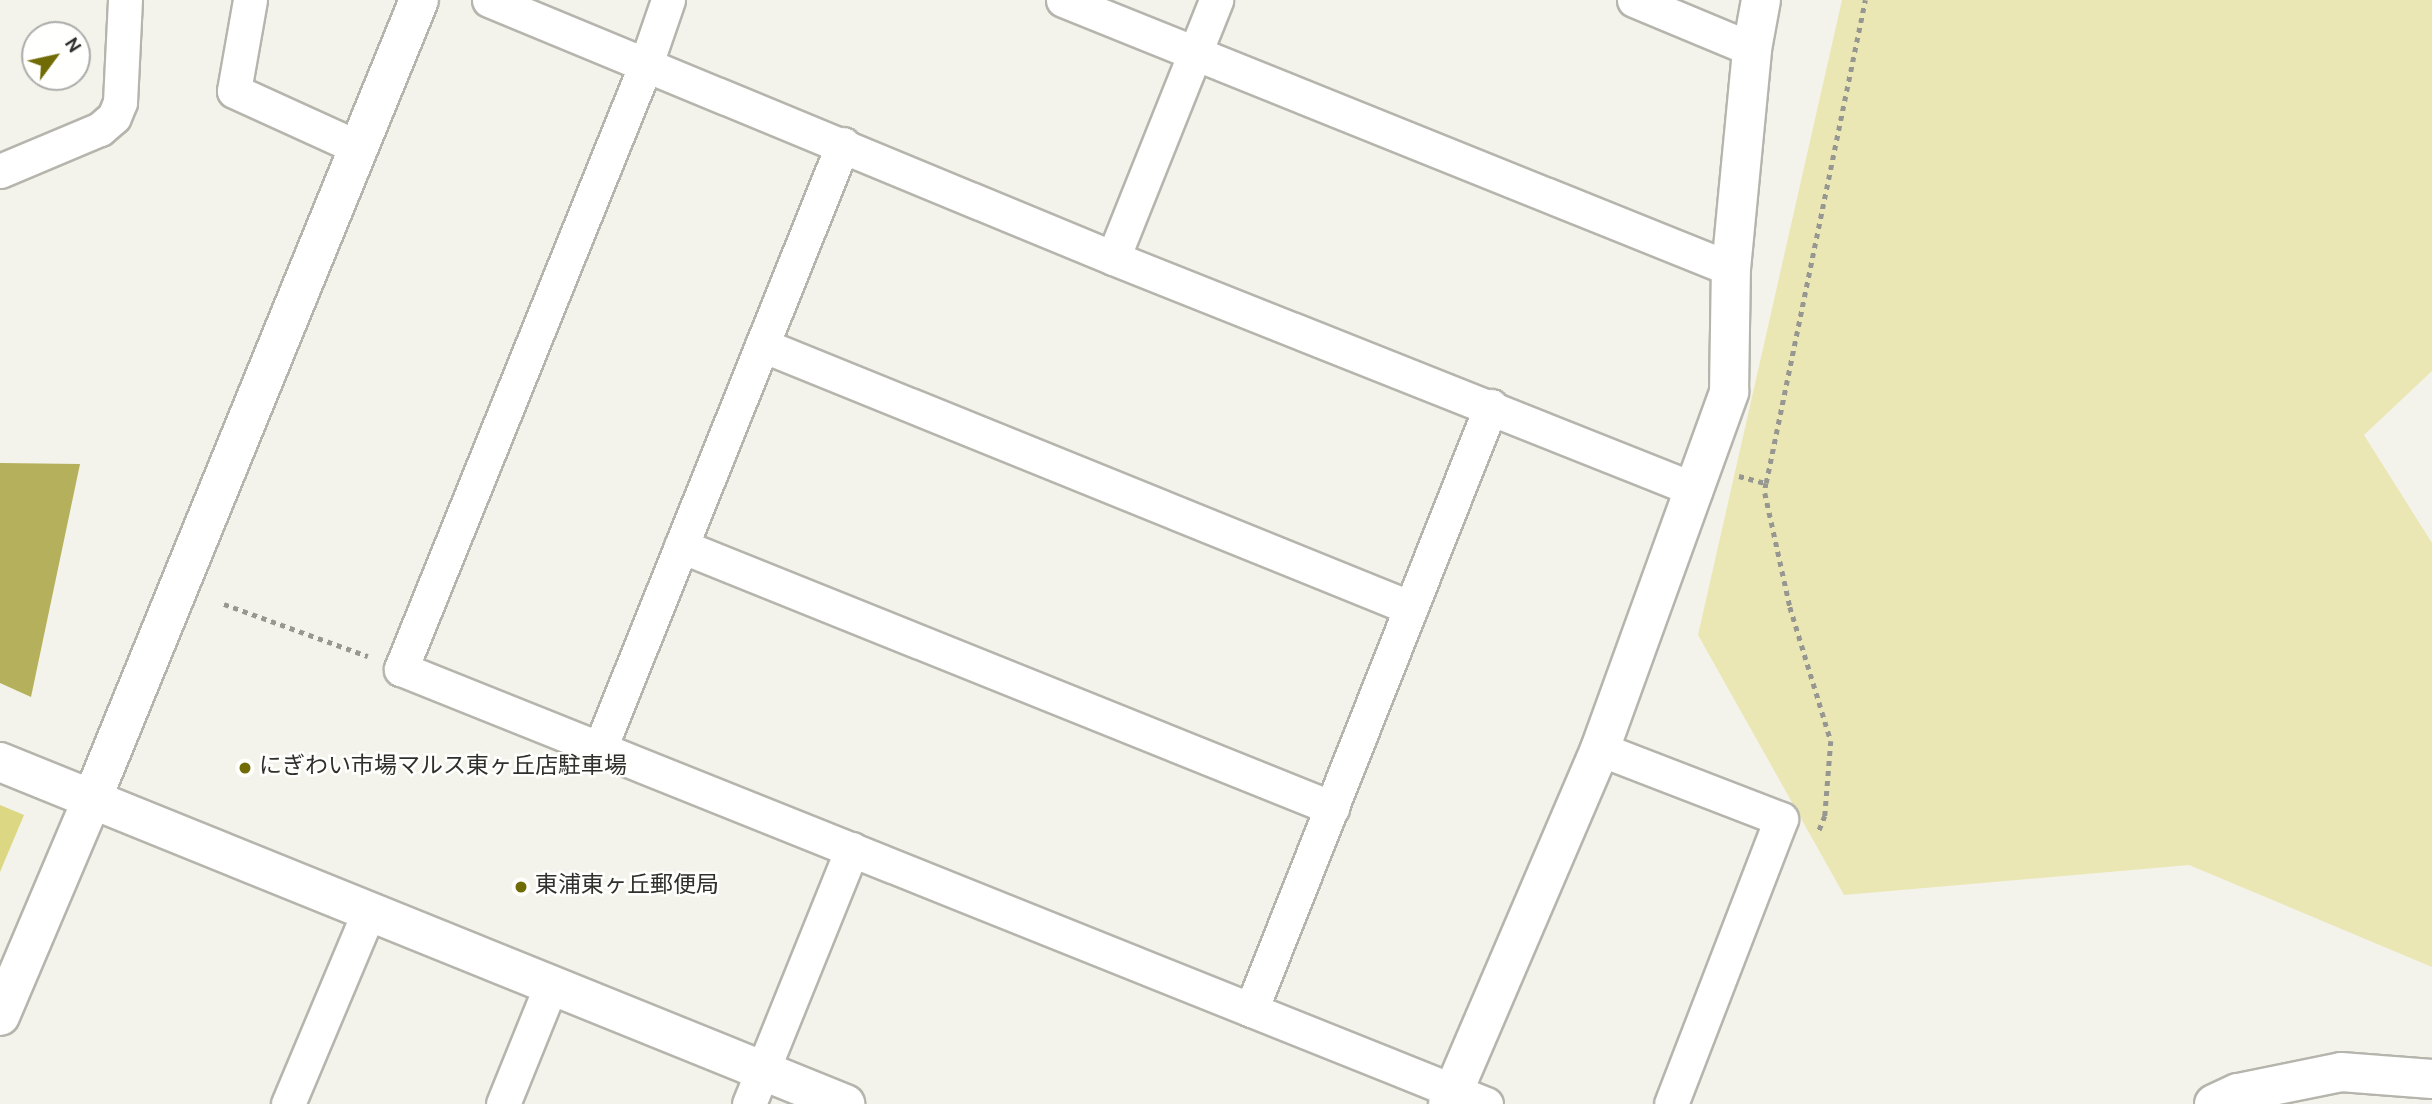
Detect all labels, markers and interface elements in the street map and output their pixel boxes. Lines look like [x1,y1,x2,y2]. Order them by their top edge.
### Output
north arrow [21,21,91,91]
text: N [58,33,86,58]
place label: にぎわい市場マルス東ヶ丘店駐車場 [259,754,627,782]
marker: にぎわい市場マルス東ヶ丘店駐車場 [237,760,253,776]
place label: 東浦東ヶ丘郵便局 [535,873,719,901]
marker: 東浦東ヶ丘郵便局 [513,879,529,895]

